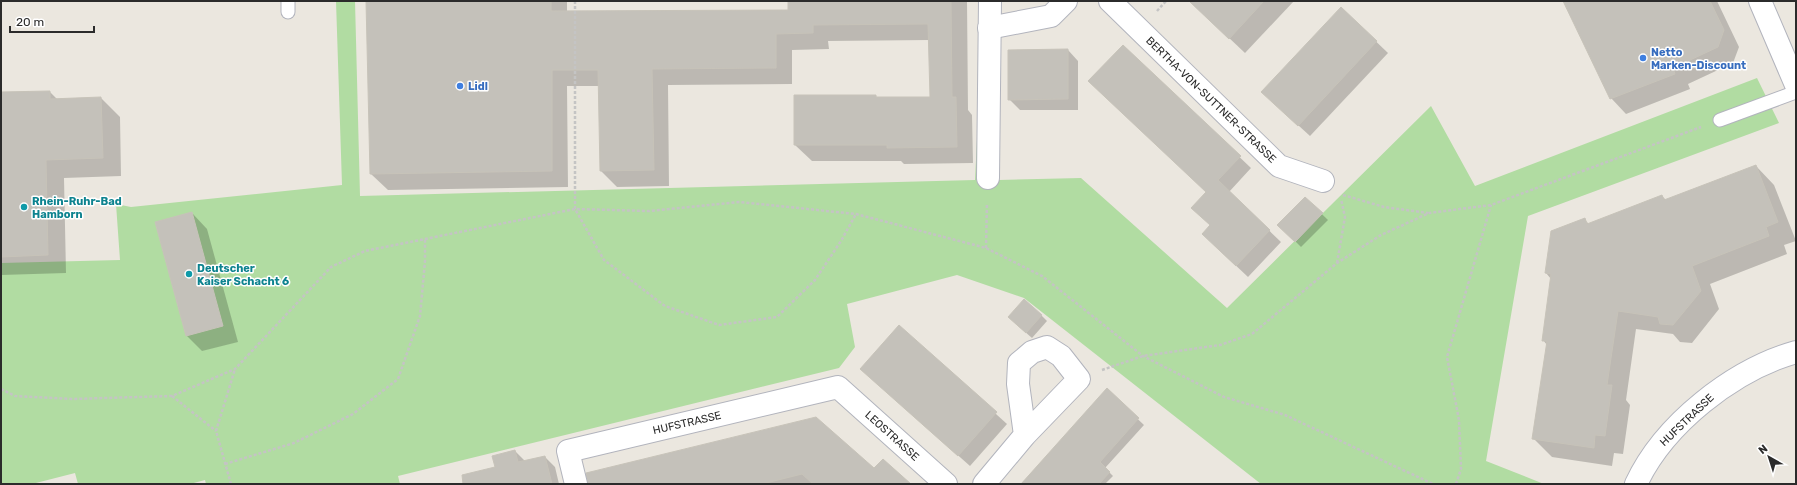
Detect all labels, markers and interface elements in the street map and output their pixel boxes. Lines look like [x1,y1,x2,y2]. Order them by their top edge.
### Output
scale bar [10,8,94,34]
text: 20 m [16,15,44,29]
street label: BERTHA-VON-SUTTNER-STRASSE [1143,34,1279,166]
place label: Netto Marken-Discount [1651,46,1746,72]
marker: Netto Marken-Discount [1638,53,1648,63]
place label: Lidl [468,80,488,93]
marker: Lidl [455,81,465,91]
place label: Rhein-Ruhr-Bad Hamborn [32,195,122,221]
marker: Rhein-Ruhr-Bad Hamborn [19,202,29,212]
place label: Deutscher Kaiser Schacht 6 [197,262,289,288]
marker: Deutscher Kaiser Schacht 6 [184,269,194,279]
street label: HUFSTRASSE [1657,391,1717,449]
street label: LEOSTRASSE [862,408,922,464]
street label: HUFSTRASSE [652,409,723,437]
north arrow [1749,437,1789,477]
text: N [1756,442,1770,457]

